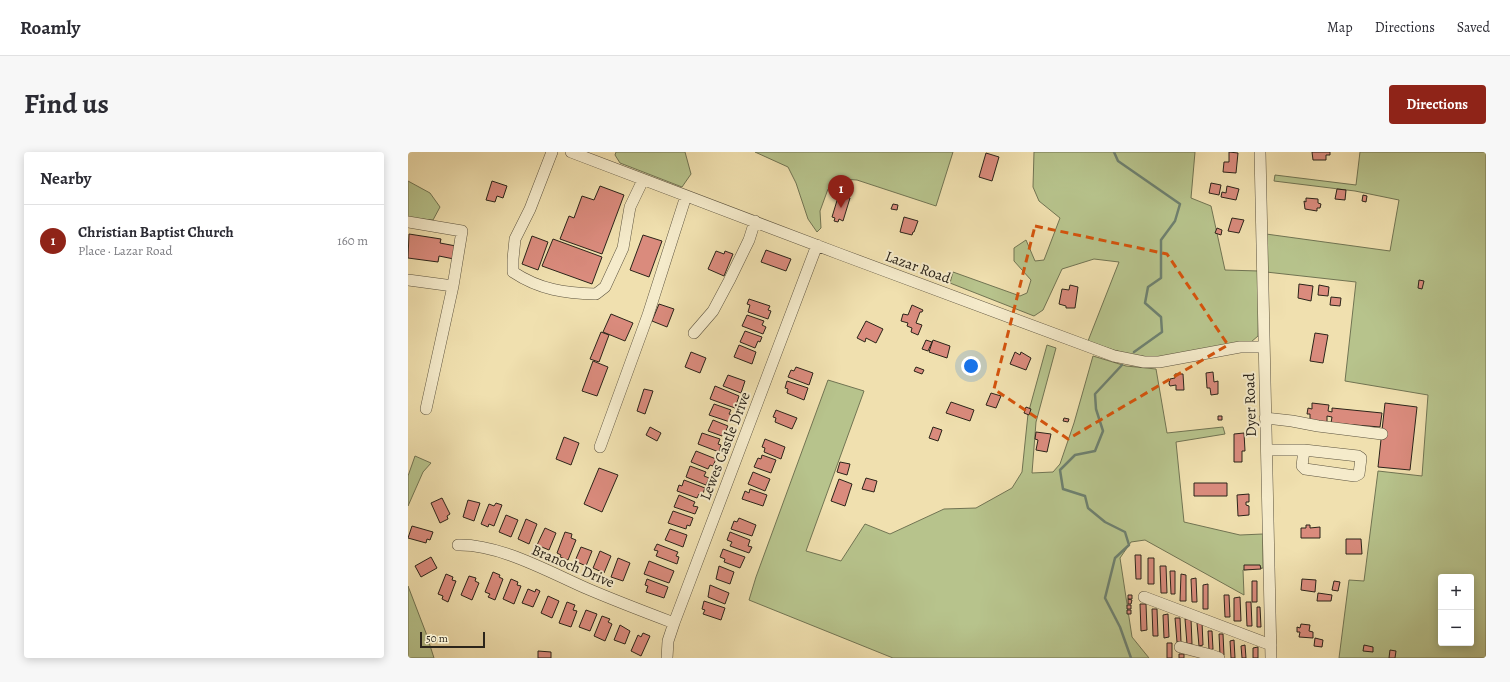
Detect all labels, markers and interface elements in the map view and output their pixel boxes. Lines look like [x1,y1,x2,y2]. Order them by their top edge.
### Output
text: Roamly [20,15,80,41]
text: Map [1327,18,1353,37]
text: Directions [1375,18,1435,37]
text: Saved [1457,18,1490,37]
text: Find us [24,85,109,123]
button: Directions [1389,85,1486,124]
text: Nearby [40,167,91,190]
pin: 1 [828,175,854,208]
text: Christian Baptist Church [78,222,234,242]
text: 1 [51,232,55,249]
text: 160 m [337,232,368,249]
text: Place · Lazar Road [78,242,173,259]
street label: Lazar Road [882,246,954,288]
your location [961,356,981,376]
street label: Dyer Road [1239,372,1261,437]
street label: Lewes Castle Drive [695,389,755,503]
street label: Branoch Drive [529,540,618,593]
map controls [1438,574,1474,646]
button: + [1438,574,1474,610]
button: − [1438,610,1474,646]
scale bar [420,630,485,649]
text: 50 m [426,631,448,646]

